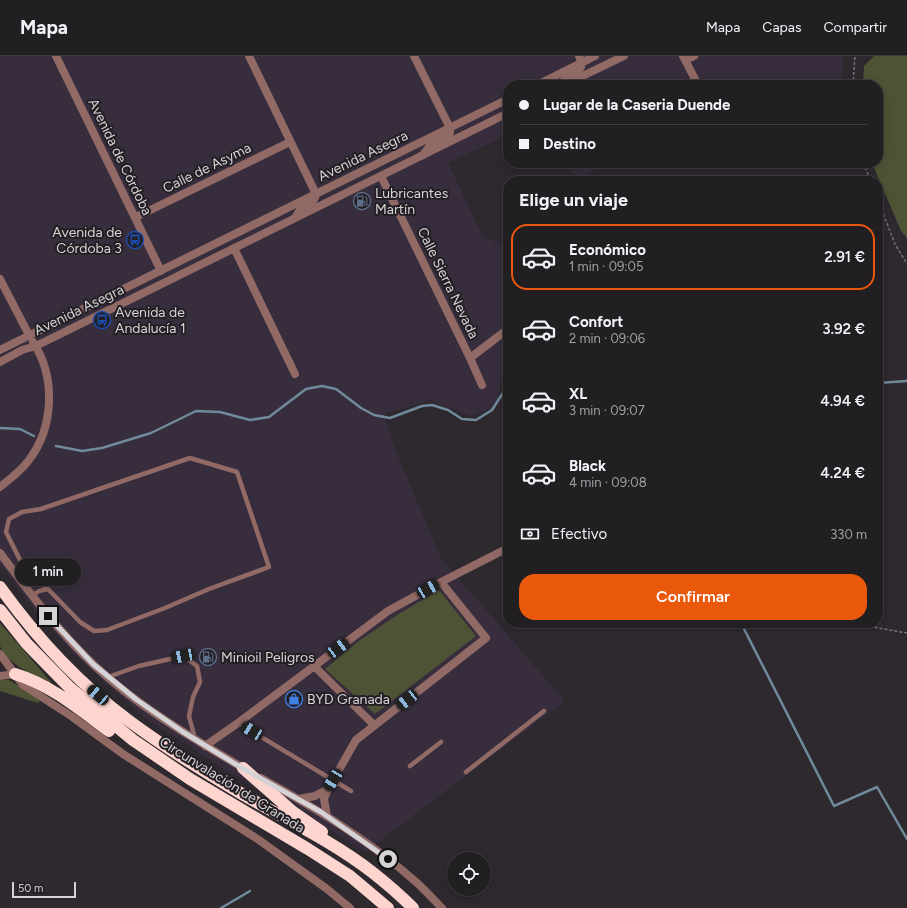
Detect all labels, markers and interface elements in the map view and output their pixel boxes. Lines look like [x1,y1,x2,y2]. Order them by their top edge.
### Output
text: Mapa [20,16,68,39]
text: Mapa [706,19,740,36]
text: Capas [762,19,801,36]
text: Compartir [823,19,887,36]
street label: Avenida de Córdoba [84,96,156,218]
text: Lugar de la Caseria Duende [543,96,730,114]
street label: Avenida Asegra [315,127,411,185]
text: Destino [543,135,596,153]
street label: Calle de Asyma [160,139,254,197]
place label: Lubricantes Martín [375,185,448,218]
text: Elige un viaje [519,189,628,211]
fuel station icon: Lubricantes Martín [352,191,372,211]
place label: Avenida de Córdoba 3 [52,224,122,257]
street label: Calle Sierra Nevada [414,224,482,342]
bus stop icon: Avenida de Córdoba 3 [125,230,145,250]
icon: car [521,239,557,275]
text: Económico [569,241,646,259]
text: 2.91 € [824,248,865,266]
text: 1 min · 09:05 [569,259,643,274]
street label: Avenida Asegra [31,281,127,339]
place label: Avenida de Andalucía 1 [115,304,186,337]
bus stop icon: Avenida de Andalucía 1 [92,310,112,330]
icon: car [521,311,557,347]
text: Confort [569,313,623,331]
text: 3.92 € [822,320,865,338]
text: 2 min · 09:06 [569,331,645,346]
icon: car [521,383,557,419]
text: XL [569,385,587,403]
text: 4.94 € [820,392,865,410]
text: 3 min · 09:07 [569,403,645,418]
icon: car [521,455,557,491]
text: Black [569,457,606,475]
text: 4.24 € [820,464,865,482]
text: 4 min · 09:08 [569,475,647,490]
icon: cash [519,523,541,545]
text: Efectivo [551,525,607,543]
text: 330 m [830,527,867,542]
callout: 1 min [15,558,81,586]
text: 1 min [33,564,63,579]
button: Confirmar [519,574,867,620]
car [415,578,441,600]
route end [39,607,57,625]
car [325,636,351,660]
fuel station icon: Minioil Peligros [198,647,218,667]
car [170,648,196,664]
place label: Minioil Peligros [221,649,315,666]
car [85,683,111,707]
car [394,688,420,712]
shop icon: BYD Granada [284,689,304,709]
place label: BYD Granada [307,691,390,708]
car [239,720,265,742]
street label: Circunvalación de Granada [156,733,308,837]
car [322,767,344,793]
route start [379,850,397,868]
map controls [447,852,491,896]
button: locate [447,852,491,896]
scale bar [12,880,76,899]
text: 50 m [18,882,43,895]

